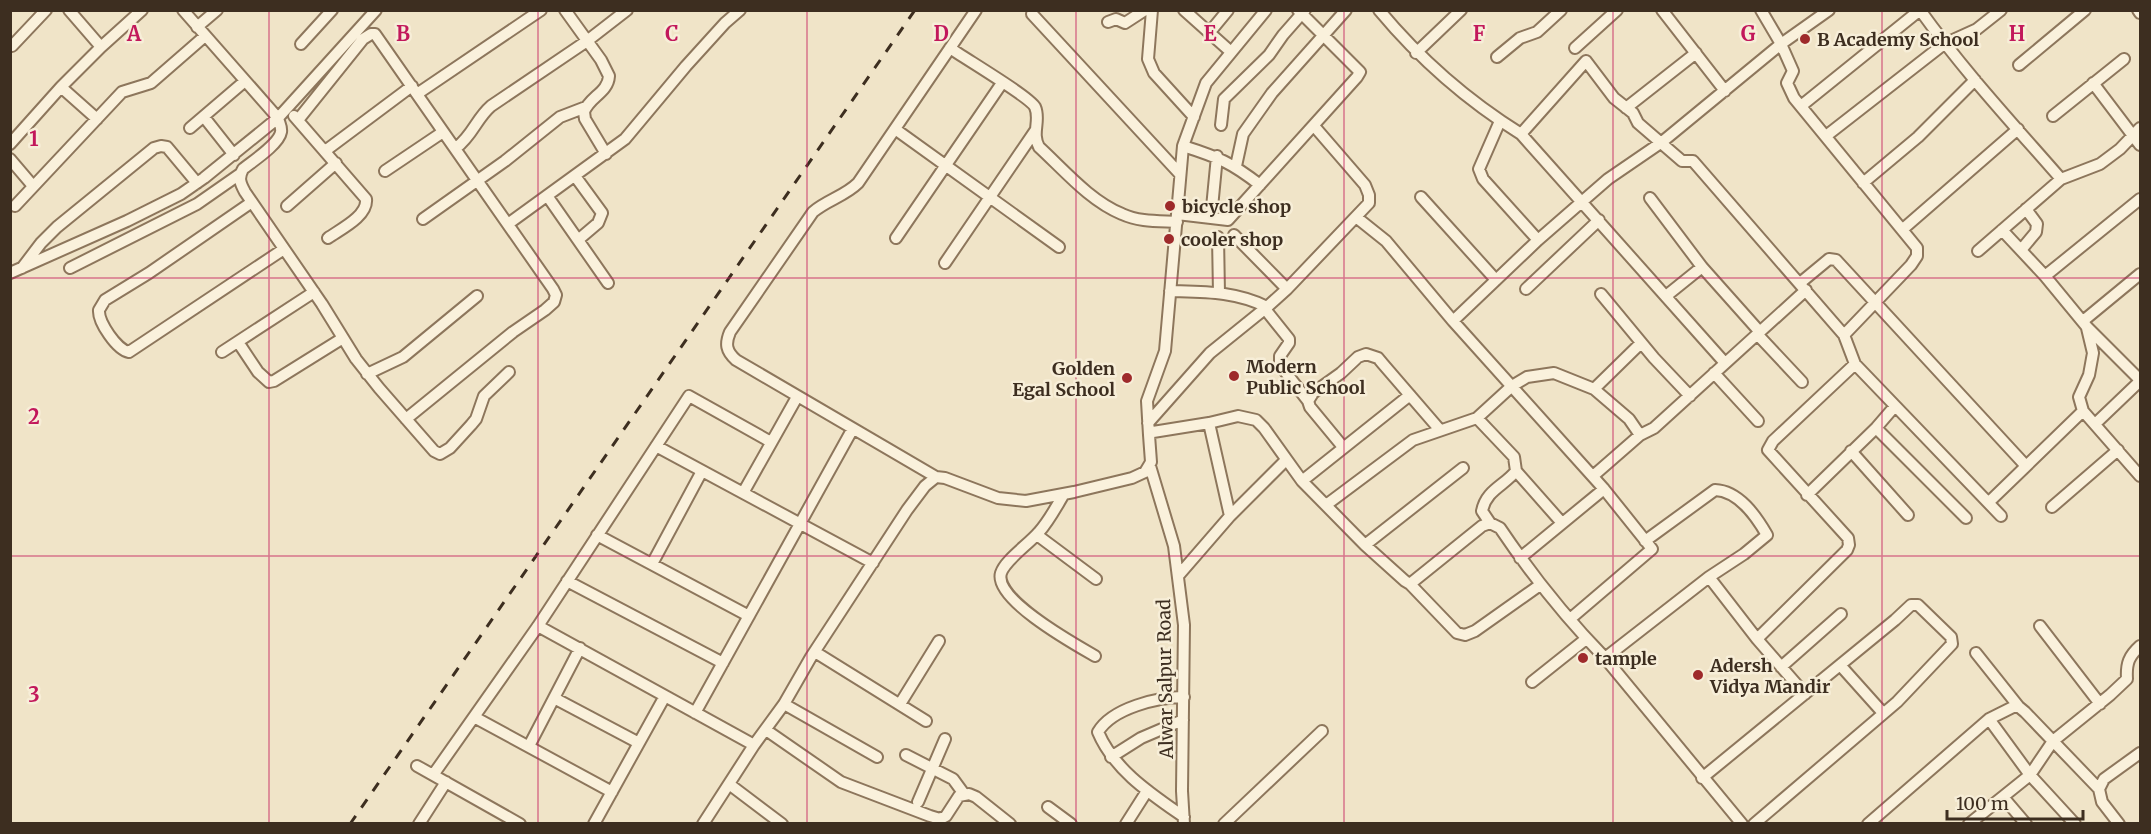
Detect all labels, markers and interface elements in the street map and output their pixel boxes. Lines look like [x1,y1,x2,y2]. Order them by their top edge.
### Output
text: A [126,21,142,46]
text: B [396,21,410,46]
text: C [665,21,679,46]
text: D [933,21,949,46]
text: E [1203,21,1217,46]
text: F [1473,21,1486,46]
text: G [1741,21,1756,46]
text: H [2009,21,2025,46]
place label: B Academy School [1817,28,1979,51]
marker: B Academy School [1798,32,1812,46]
text: 1 [29,126,39,151]
place label: bicycle shop [1182,195,1291,218]
marker: bicycle shop [1163,199,1177,213]
place label: cooler shop [1181,228,1283,251]
marker: cooler shop [1162,232,1176,246]
place label: Modern Public School [1246,355,1365,399]
place label: Golden Egal School [1012,357,1115,401]
marker: Modern Public School [1227,369,1241,383]
marker: Golden Egal School [1120,371,1134,385]
text: 2 [28,404,40,429]
street label: Alwar Salpur Road [1152,599,1178,760]
place label: tample [1595,647,1657,670]
marker: tample [1576,651,1590,665]
place label: Adersh Vidya Mandir [1709,654,1830,698]
marker: Adersh Vidya Mandir [1691,668,1705,682]
text: 3 [28,682,40,707]
scale bar [1947,783,2084,821]
text: 100 m [1956,792,2009,815]

